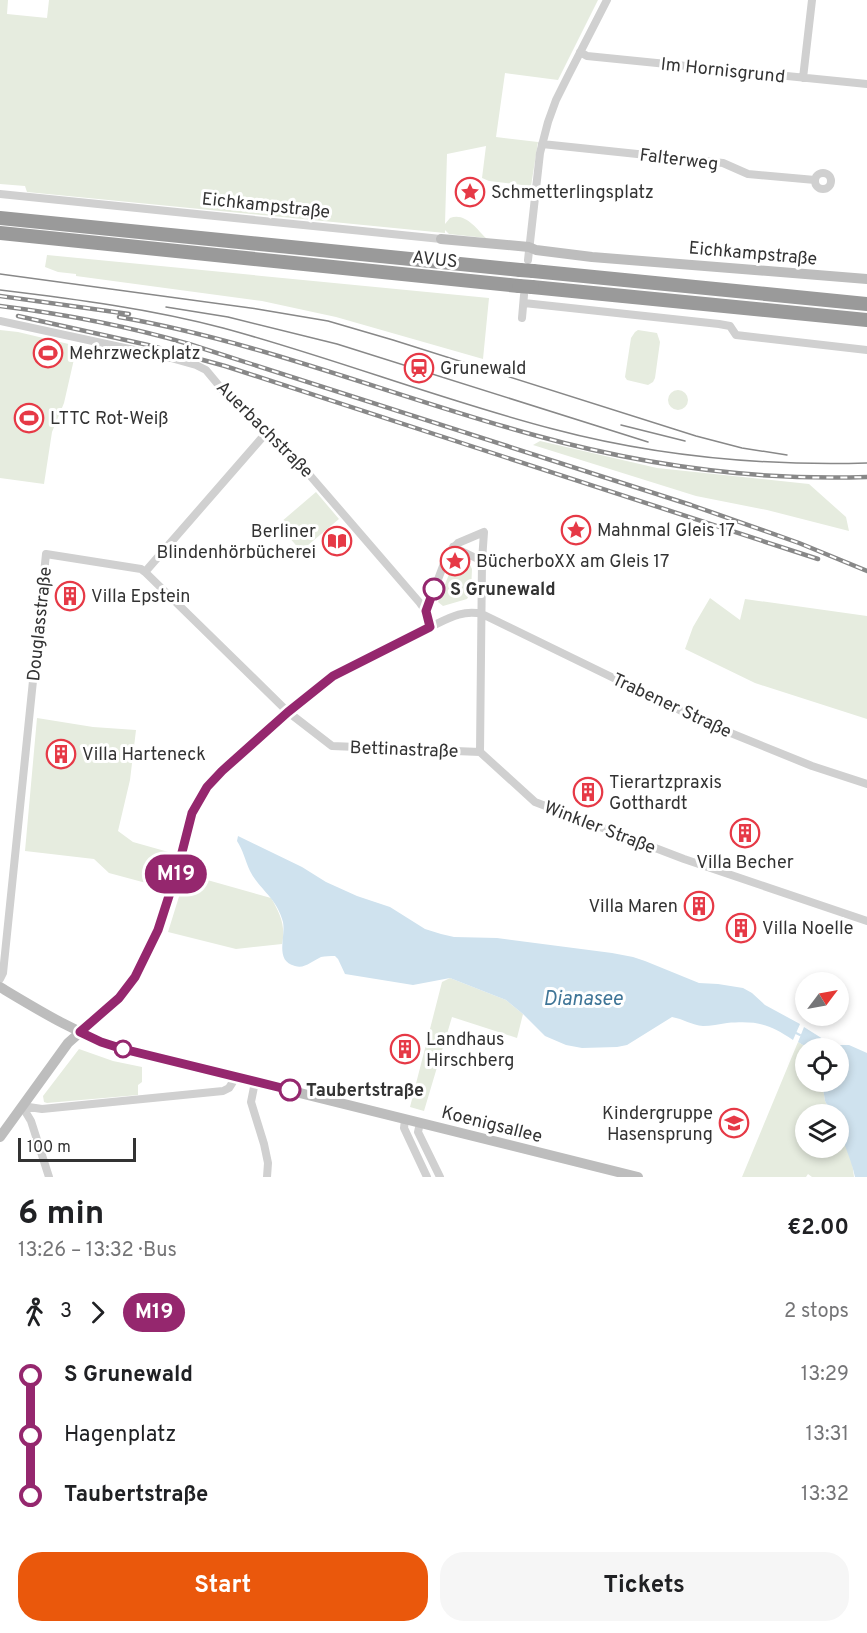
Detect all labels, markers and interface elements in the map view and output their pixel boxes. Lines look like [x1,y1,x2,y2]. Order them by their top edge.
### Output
street label: Im Hornisgrund [660,54,786,89]
street label: Falterweg [638,144,720,177]
place icon: Schmetterlingsplatz [454,176,486,208]
place label: Schmetterlingsplatz [491,182,654,205]
street label: Eichkampstraße [201,188,331,225]
street label: Eichkampstraße [688,237,818,272]
street label: AVUS [411,247,459,274]
sports icon: Mehrzweckplatz [32,337,64,369]
place label: Mehrzweckplatz [69,343,201,366]
station icon: Grunewald [403,352,435,384]
place label: Grunewald [440,358,526,381]
street label: Auerbachstraße [210,377,317,484]
sports icon: LTTC Rot-Weiß [13,402,45,434]
place label: LTTC Rot-Weiß [50,408,168,431]
place icon: Mahnmal Gleis 17 [560,514,592,546]
place label: Mahnmal Gleis 17 [597,520,735,543]
place label: Berliner Blindenhörbücherei [156,521,316,565]
library icon: Berliner Blindenhörbücherei [321,525,353,557]
place icon: BücherboXX am Gleis 17 [439,545,471,577]
place label: BücherboXX am Gleis 17 [476,551,669,574]
street label: Douglasstraße [23,566,58,683]
marker: S Grunewald [423,578,445,600]
place label: S Grunewald [450,579,556,602]
building icon: Villa Epstein [54,580,86,612]
place label: Villa Epstein [91,586,190,609]
street label: Trabener Straße [608,669,735,744]
street label: Bettinastraße [349,737,459,764]
building icon: Villa Harteneck [45,738,77,770]
place label: Villa Harteneck [82,744,206,767]
place label: Tierartzpraxis Gotthardt [609,772,722,816]
building icon: Tierartzpraxis Gotthardt [572,776,604,808]
street label: Winkler Straße [540,797,658,860]
building icon: Villa Becher [729,817,761,849]
place label: Villa Becher [696,852,794,875]
line badge: M19 [142,854,210,894]
text: M19 [157,861,195,888]
building icon: Villa Maren [683,890,715,922]
place label: Villa Maren [588,896,678,919]
building icon: Villa Noelle [725,912,757,944]
place label: Villa Noelle [762,918,853,941]
north arrow [795,972,849,1026]
map controls [795,972,849,1158]
water label: Dianasee [543,987,623,1013]
place label: Landhaus Hirschberg [426,1029,514,1073]
building icon: Landhaus Hirschberg [389,1033,421,1065]
button: locate [795,1038,849,1092]
unlabelled marker [114,1040,132,1058]
marker: Taubertstraße [279,1079,301,1101]
place label: Taubertstraße [306,1080,424,1103]
street label: Koenigsallee [439,1102,545,1149]
place label: Kindergruppe Hasensprung [602,1103,713,1147]
button: layers [795,1104,849,1158]
school or university icon: Kindergruppe Hasensprung [718,1107,750,1139]
scale bar [18,1135,136,1162]
text: 100 m [27,1138,71,1158]
text: 6 min [18,1194,104,1236]
text: €2.00 [787,1215,849,1242]
text: 13:26 – 13:32 · Bus [18,1238,177,1264]
icon: walk [18,1296,51,1329]
icon: forward [81,1296,114,1329]
text: 3 [60,1299,72,1325]
text: M19 [135,1299,173,1326]
text: 2 stops [784,1299,849,1325]
text: S Grunewald [64,1362,193,1389]
text: 13:29 [801,1362,849,1388]
text: Hagenplatz [64,1422,176,1449]
text: 13:31 [806,1422,849,1448]
text: Taubertstraße [64,1482,208,1509]
text: 13:32 [801,1482,849,1508]
button: Start [18,1552,428,1621]
button: Tickets [440,1552,849,1621]

